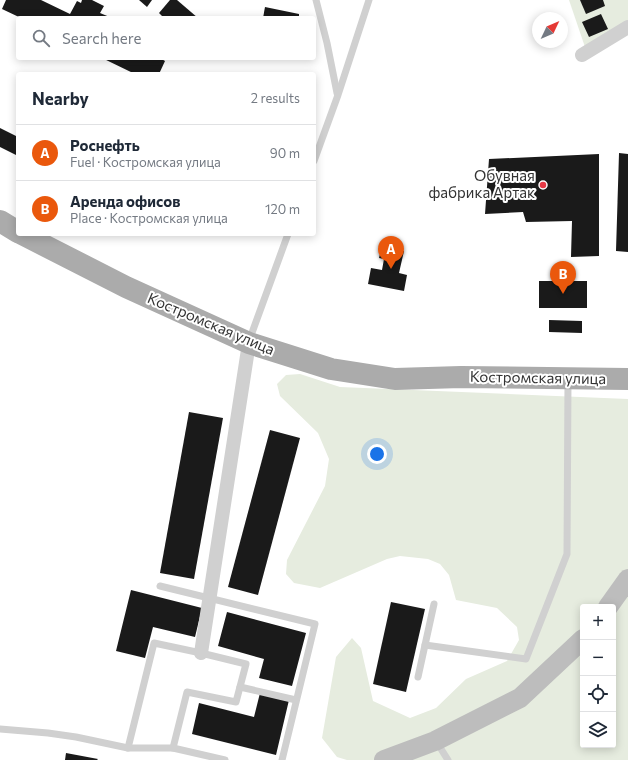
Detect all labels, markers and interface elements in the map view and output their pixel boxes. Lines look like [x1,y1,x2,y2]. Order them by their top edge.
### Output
north arrow [532,12,568,48]
search box [16,16,316,60]
icon: search [30,27,52,49]
text: Search here [62,29,141,47]
text: Nearby [32,88,89,109]
text: 2 results [251,90,300,106]
text: Роснефть [70,136,140,154]
text: A [40,145,50,161]
text: 90 m [270,145,300,161]
text: Fuel · Костромская улица [70,154,221,170]
place label: Обувная фабрика Артак [428,166,535,201]
marker: Обувная фабрика Артак [538,180,548,190]
text: Аренда офисов [70,192,180,210]
text: B [41,201,49,217]
text: 120 m [265,201,300,217]
text: Place · Костромская улица [70,210,228,226]
pin: A [378,236,404,269]
pin: B [550,261,576,294]
street label: Костромская улица [145,288,278,358]
street label: Костромская улица [470,367,606,387]
your location [367,444,387,464]
map controls [580,604,616,748]
button: + [580,604,616,640]
button: − [580,640,616,676]
button: locate [580,676,616,712]
button: layers [580,712,616,748]

